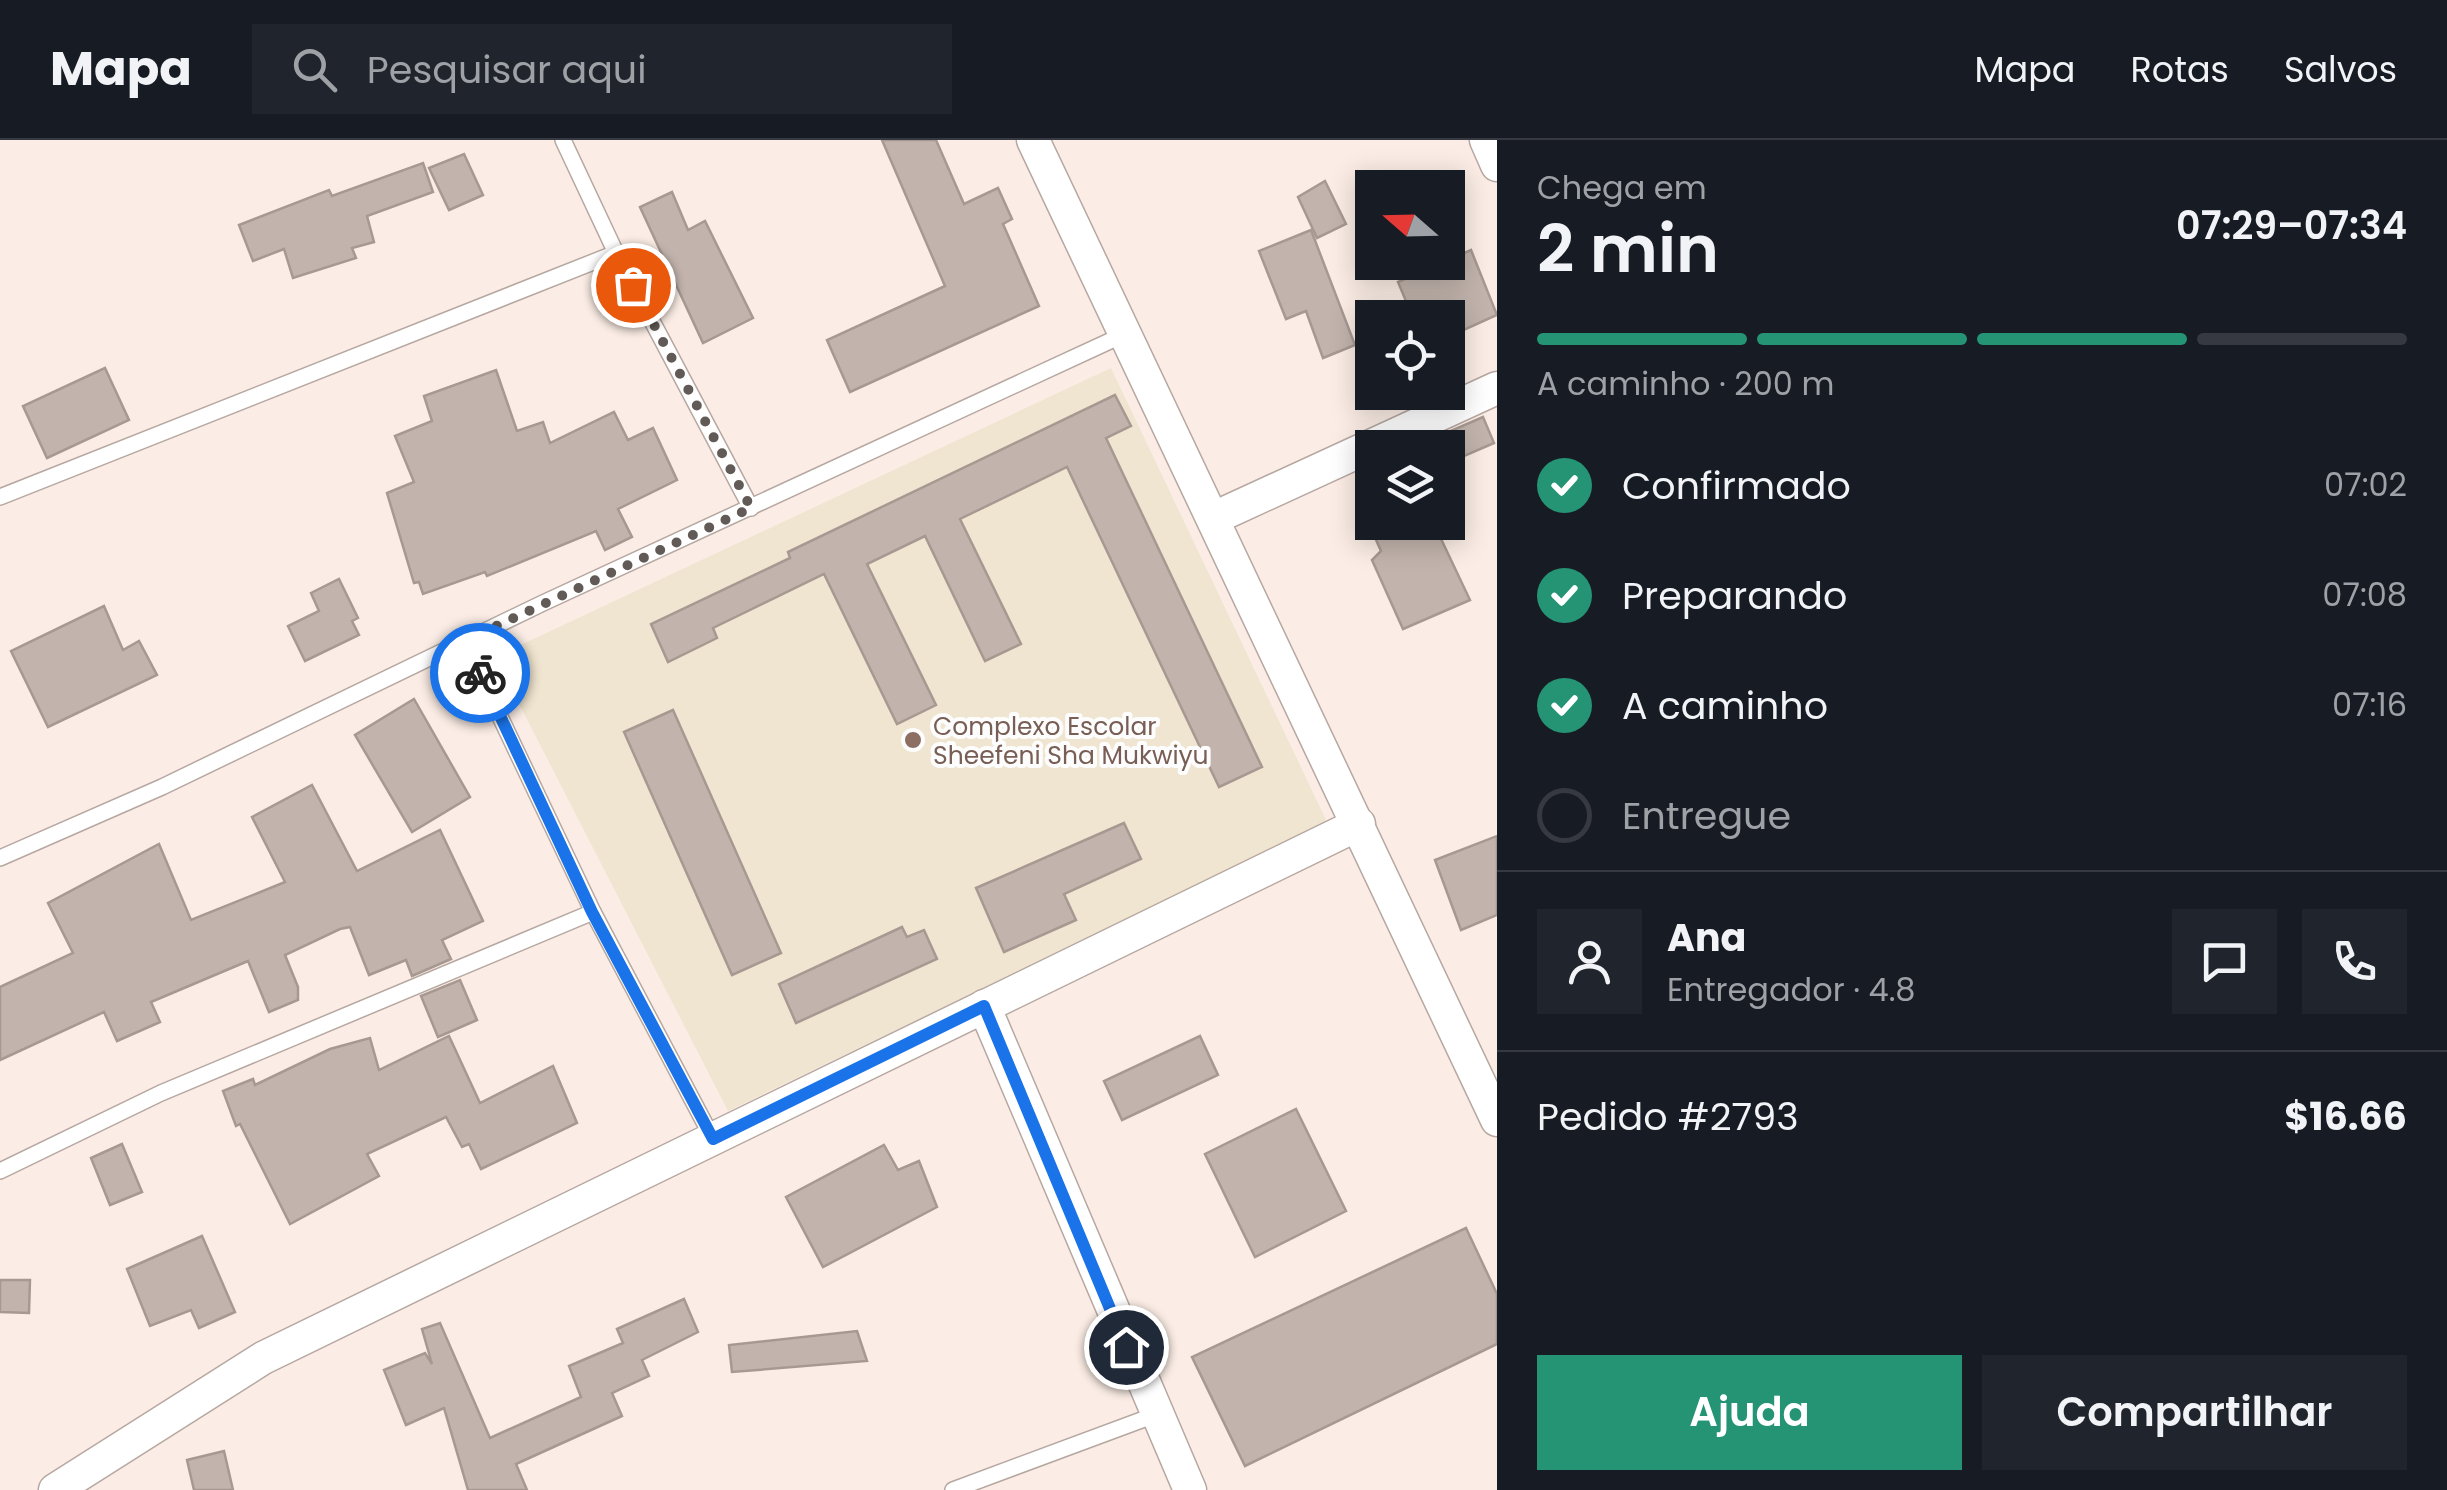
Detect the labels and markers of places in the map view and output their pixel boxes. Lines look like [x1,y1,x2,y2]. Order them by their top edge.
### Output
pin [591,243,676,328]
place label: Complexo Escolar Sheefeni Sha Mukwiyu [933,709,1209,773]
marker: Complexo Escolar Sheefeni Sha Mukwiyu [902,729,924,751]
pin [1084,1305,1169,1390]

